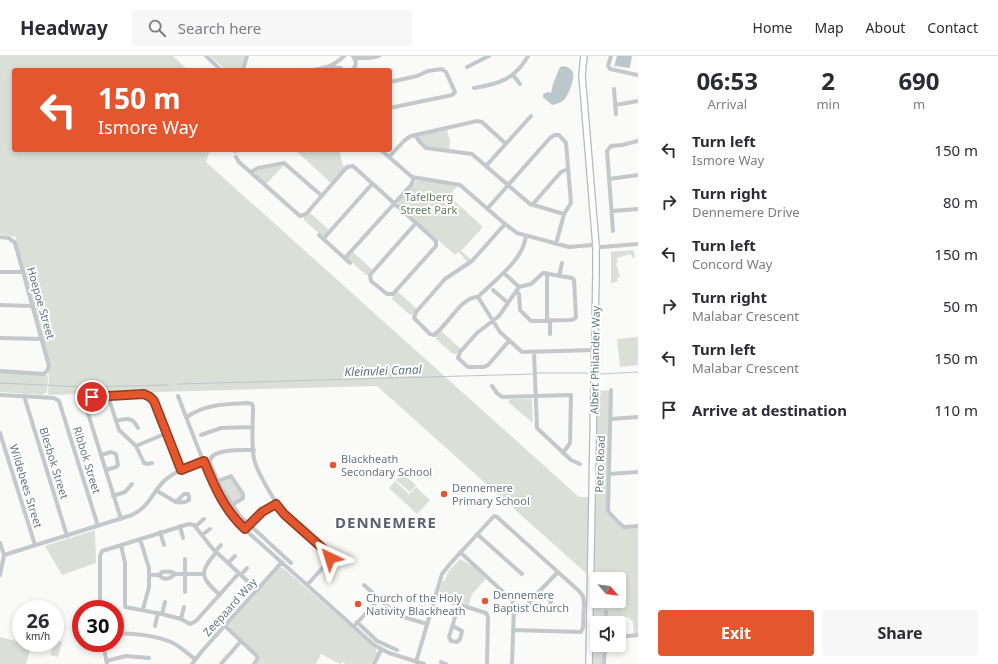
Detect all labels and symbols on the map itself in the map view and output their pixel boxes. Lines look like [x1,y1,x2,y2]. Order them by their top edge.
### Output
park label: Tafelberg Street Park [401,189,458,217]
street label: Hoepoe Street [24,265,59,341]
street label: Albert Philander Way [586,305,603,414]
water label: Kleinvlei Canal [344,361,423,380]
pin [75,380,109,414]
street label: Blesbok Street [36,425,73,501]
street label: Ribbok Street [70,425,105,495]
street label: Petro Road [591,435,608,493]
street label: Wildebees Street [7,442,46,530]
place label: Blackheath Secondary School [341,451,432,479]
marker: Blackheath Secondary School [328,460,338,470]
place label: Dennemere Primary School [452,480,530,508]
marker: Dennemere Primary School [439,489,449,499]
district label: DENNEMERE [335,512,437,532]
position arrow [309,537,351,579]
north arrow [590,572,626,608]
street label: Zeepaard Way [199,574,260,639]
place label: Dennemere Baptist Church [493,587,569,615]
place label: Church of the Holy Nativity Blackheath [366,590,465,618]
marker: Dennemere Baptist Church [480,596,490,606]
marker: Church of the Holy Nativity Blackheath [353,599,363,609]
speed limit sign: 30 [72,600,124,652]

